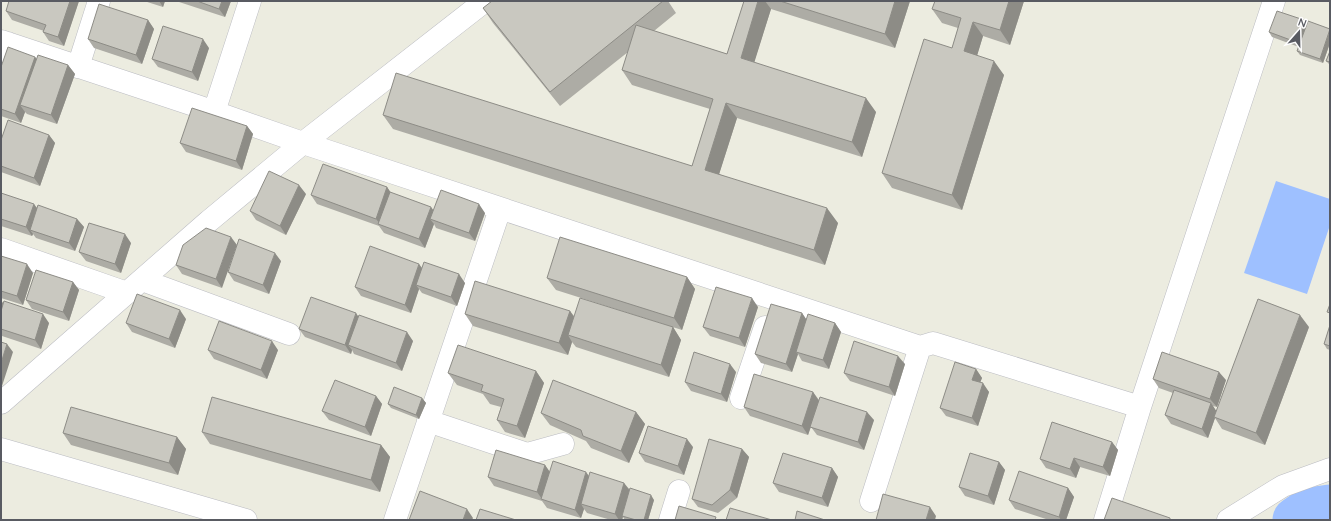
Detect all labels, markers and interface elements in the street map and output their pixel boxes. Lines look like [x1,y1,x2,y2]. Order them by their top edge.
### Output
north arrow [1279,12,1319,52]
text: N [1296,15,1309,31]

